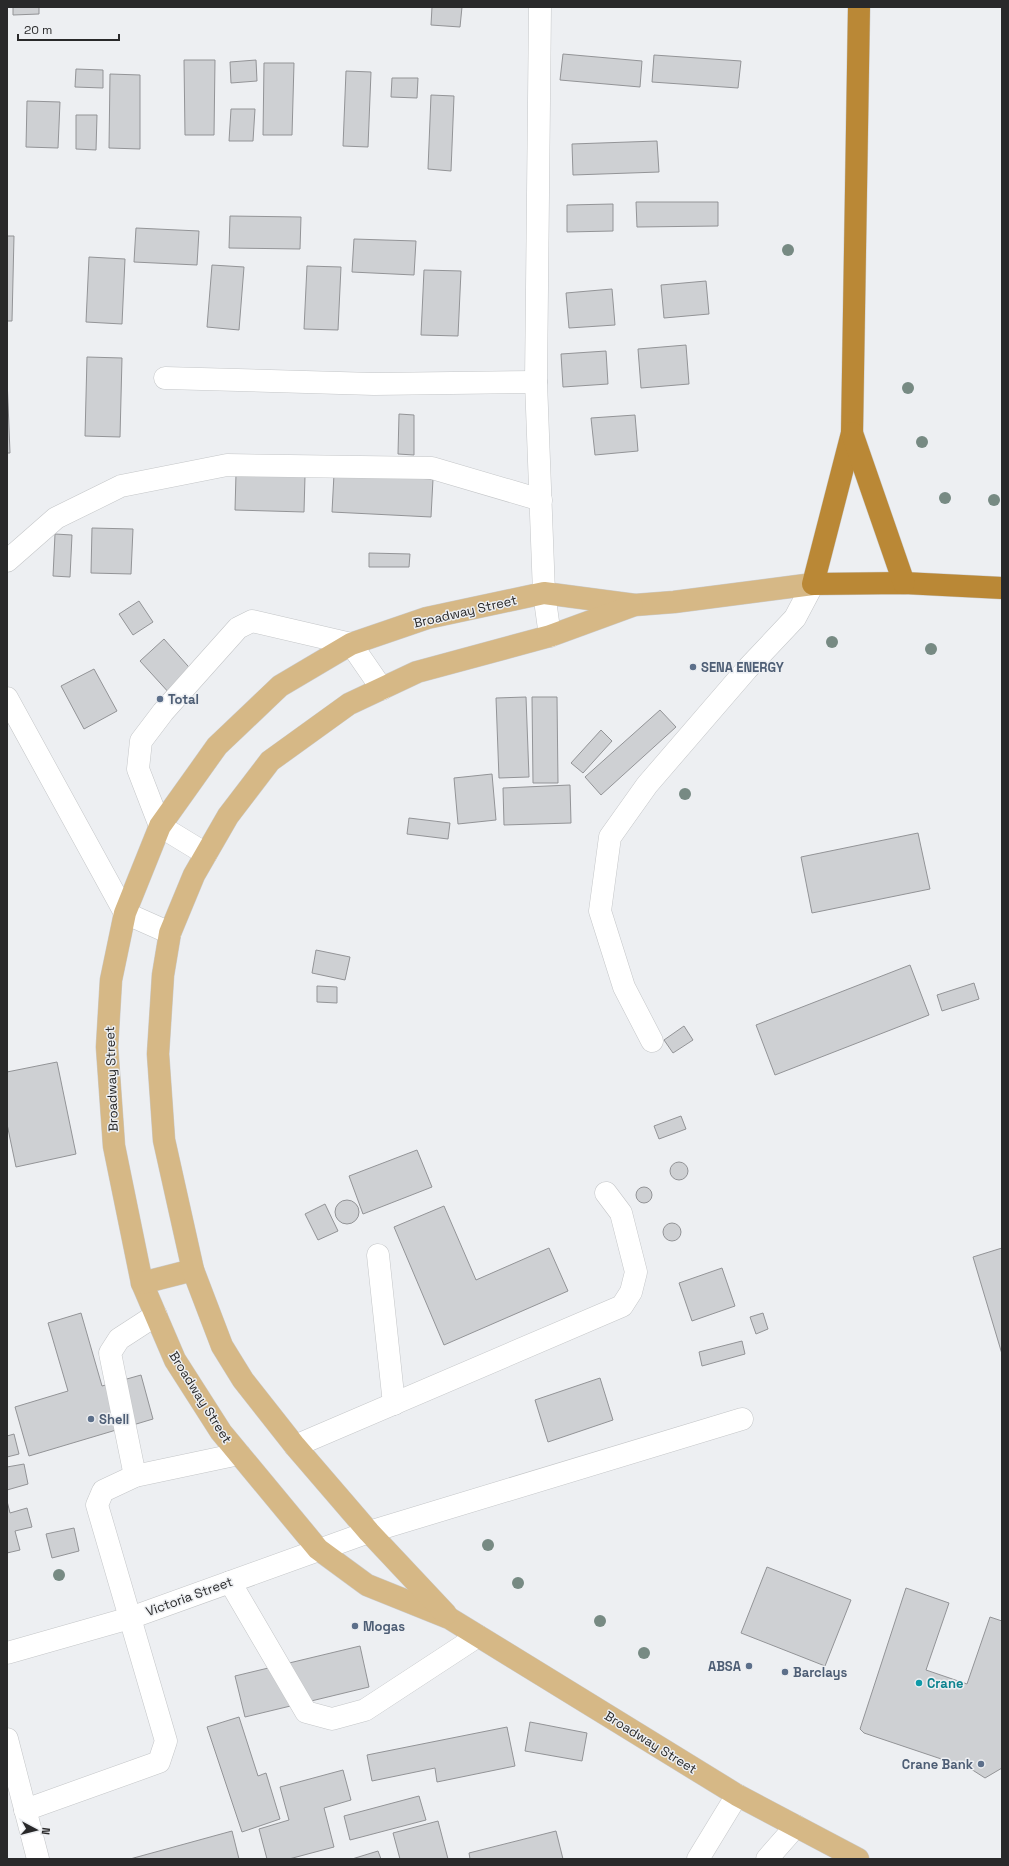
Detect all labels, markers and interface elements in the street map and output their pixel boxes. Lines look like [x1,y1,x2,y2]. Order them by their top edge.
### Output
scale bar [18,16,119,42]
text: 20 m [24,22,52,38]
street label: Broadway Street [412,591,518,632]
place label: SENA ENERGY [701,659,785,676]
marker: SENA ENERGY [688,662,698,672]
place label: Total [168,691,199,708]
marker: Total [155,694,165,704]
street label: Broadway Street [101,1026,122,1132]
street label: Broadway Street [165,1348,236,1447]
place label: Shell [99,1411,129,1428]
marker: Shell [86,1414,96,1424]
street label: Victoria Street [143,1573,235,1620]
place label: Mogas [363,1618,405,1635]
marker: Mogas [350,1621,360,1631]
place label: ABSA [708,1658,742,1675]
marker: ABSA [744,1661,754,1671]
place label: Barclays [793,1664,847,1681]
marker: Barclays [780,1667,790,1677]
place label: Crane [927,1675,963,1692]
marker: Crane [914,1678,924,1688]
street label: Broadway Street [601,1707,700,1778]
place label: Crane Bank [902,1756,974,1773]
marker: Crane Bank [976,1759,986,1769]
north arrow [16,1810,56,1850]
text: N [39,1827,53,1836]

